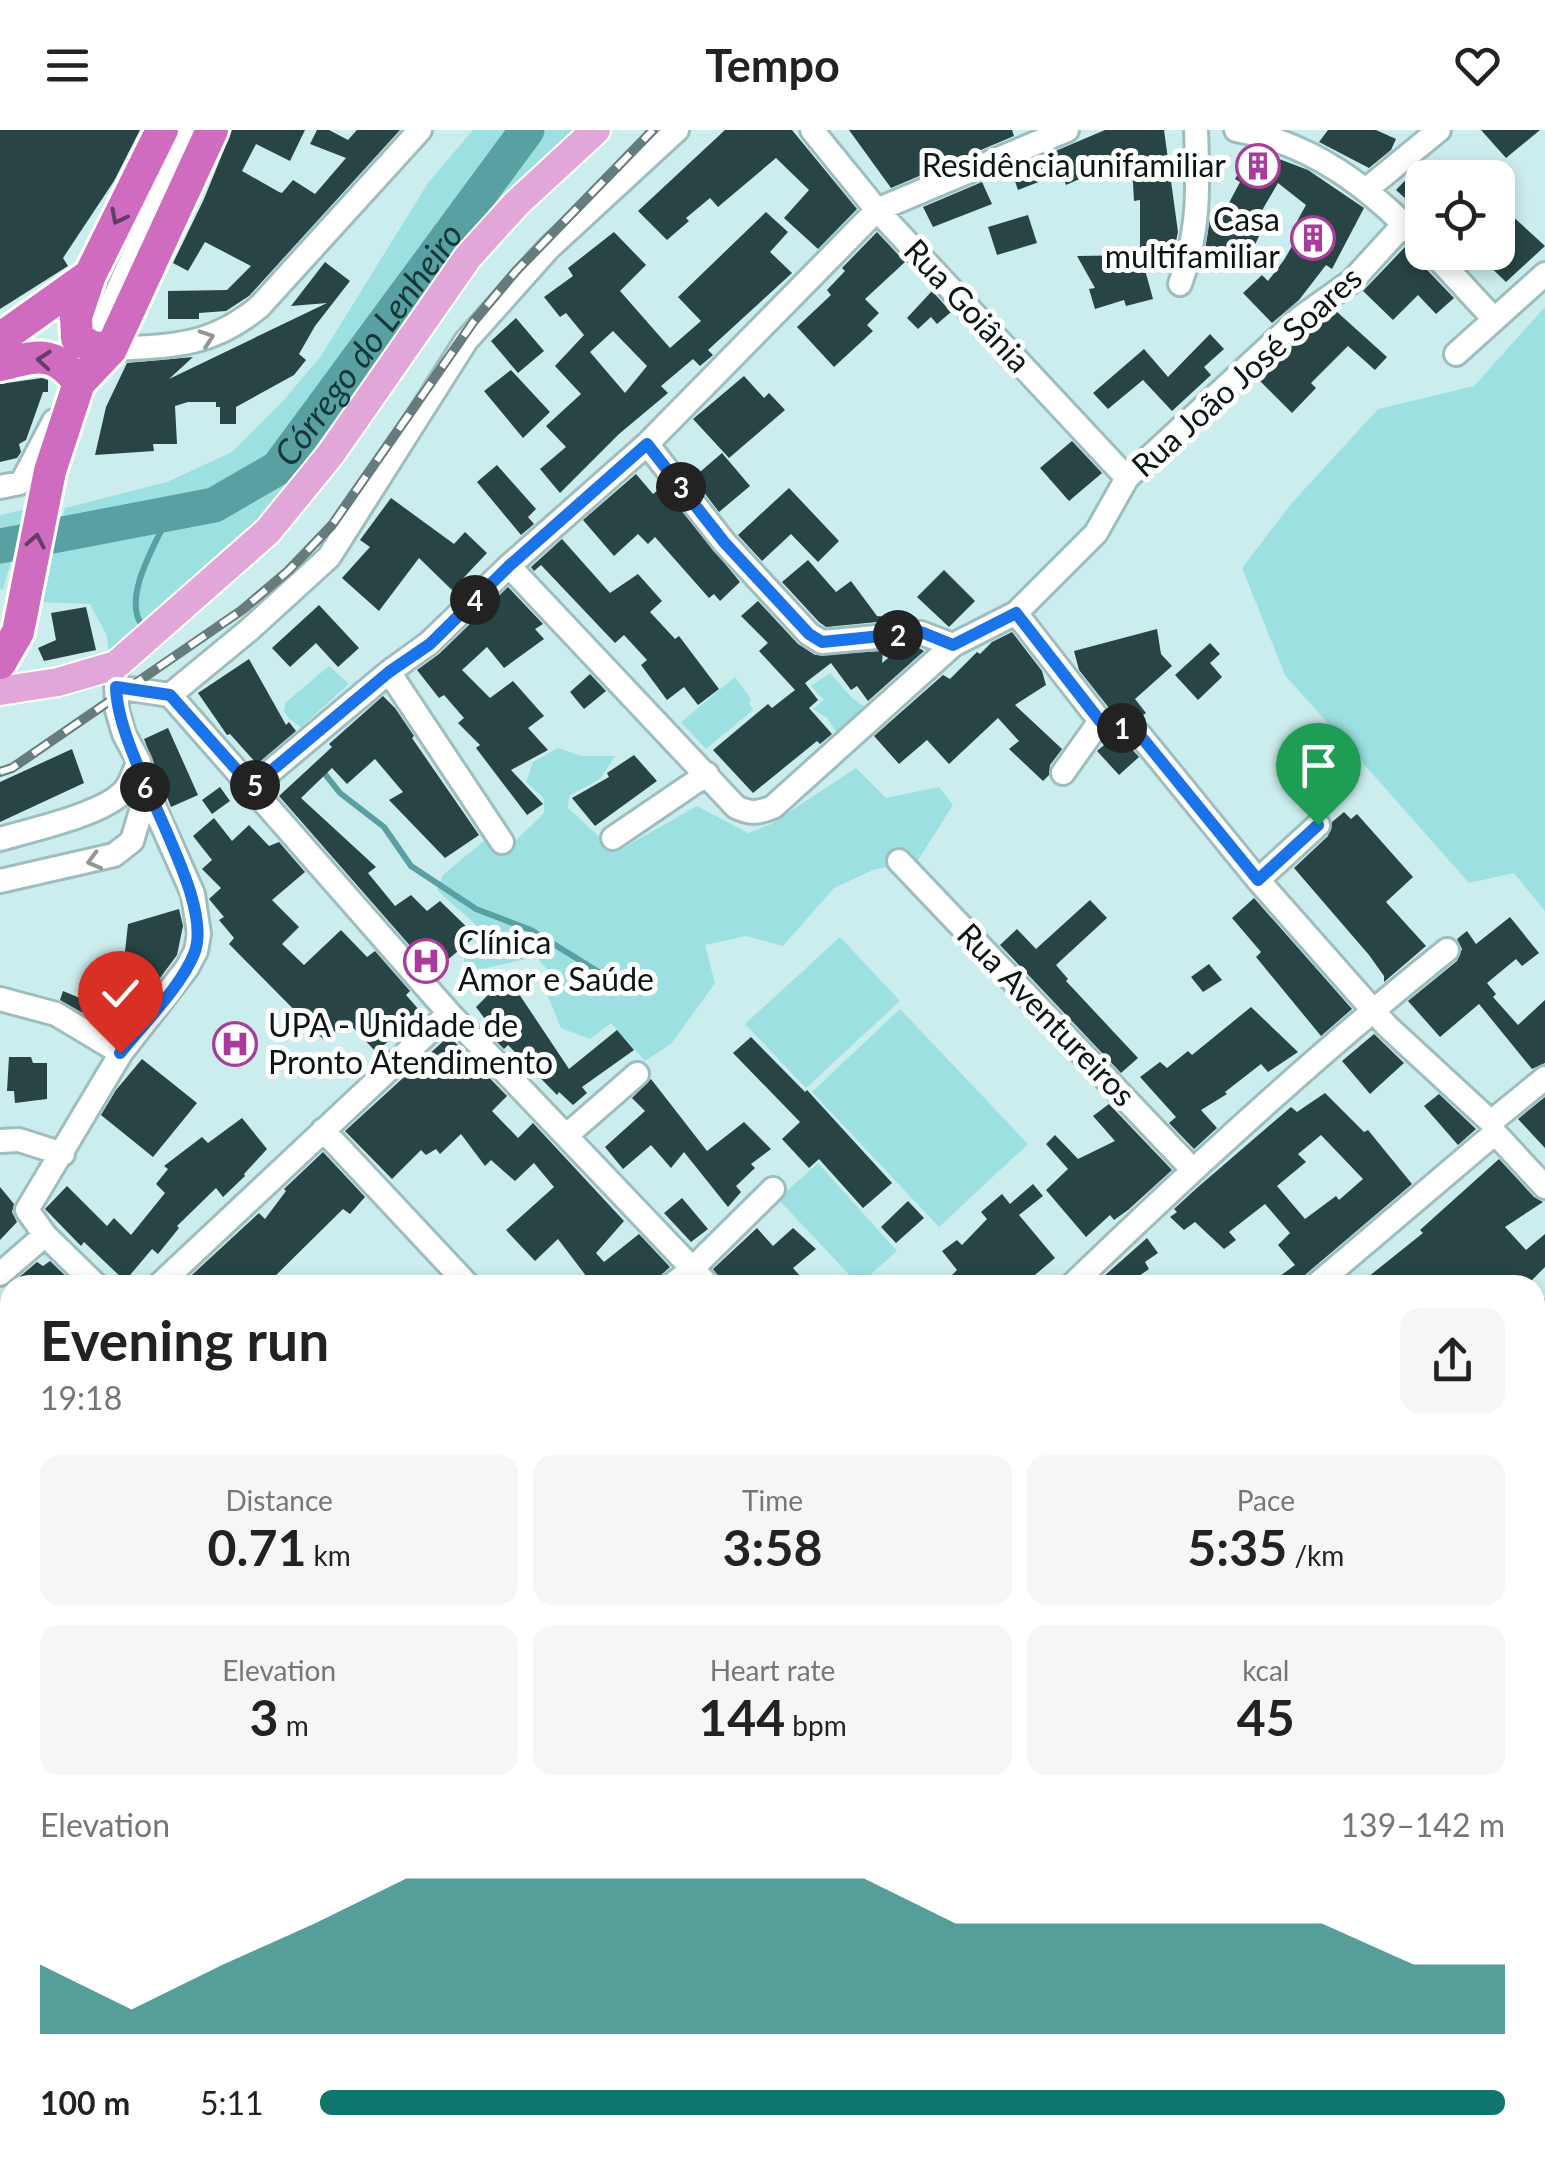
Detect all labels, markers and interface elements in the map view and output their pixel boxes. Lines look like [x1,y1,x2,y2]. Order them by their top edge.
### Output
icon: menu [40,38,95,93]
text: Tempo [705,38,840,92]
icon: heart [1450,38,1505,93]
building icon: Residência unifamiliar [1235,143,1281,189]
place label: Residência unifamiliar [922,145,1226,184]
map controls [1405,160,1515,270]
button: locate [1405,160,1515,270]
place label: Casa multifamiliar [1105,199,1280,275]
one-way arrow [111,207,131,225]
water label: Córrego do Lenheiro [264,214,470,473]
building icon: Casa multifamiliar [1290,215,1336,261]
street label: Rua Goiânia [897,230,1040,380]
street label: Rua João José Soares [1123,257,1369,484]
one-way arrow [198,329,215,349]
one-way arrow [36,350,52,372]
pin: 3 [656,462,706,512]
text: 3 [673,470,689,504]
one-way arrow [24,533,45,550]
pin: 4 [450,575,500,625]
text: 4 [467,583,483,617]
pin: 2 [873,610,923,660]
text: 2 [890,618,906,652]
pin: 1 [1097,703,1147,753]
text: 1 [1114,711,1130,745]
pin [1276,723,1361,826]
icon: arrive [1291,738,1346,793]
pin: 5 [230,760,280,810]
pin: 6 [120,762,170,812]
text: 5 [247,768,263,802]
text: 6 [137,770,153,804]
one-way arrow [86,849,103,870]
street label: Rua Aventureiros [950,914,1144,1114]
place label: Clínica Amor e Saúde [458,922,654,998]
hospital icon: Clínica Amor e Saúde [403,938,449,984]
pin [78,951,163,1054]
icon: check [93,966,148,1021]
place label: UPA - Unidade de Pronto Atendimento [268,1005,553,1081]
hospital icon: UPA - Unidade de Pronto Atendimento [212,1021,258,1067]
text: Evening run [40,1307,329,1373]
button: share [1400,1308,1505,1413]
text: 19:18 [40,1378,122,1417]
text: Distance [225,1483,333,1517]
text: Time [742,1483,803,1517]
text: Pace [1237,1483,1295,1517]
text: 0.71 [208,1517,306,1577]
text: 3:58 [723,1517,822,1577]
text: 5:35 [1187,1517,1287,1577]
text: km [306,1538,351,1572]
text: /km [1287,1538,1344,1572]
text: Elevation [222,1653,336,1687]
text: Heart rate [710,1653,835,1687]
text: kcal [1242,1653,1289,1687]
text: 3 [250,1687,279,1747]
text: 144 [698,1687,785,1747]
text: 45 [1237,1687,1295,1747]
text: m [279,1708,309,1742]
text: bpm [785,1708,847,1742]
text: Elevation [40,1805,170,1844]
text: 139–142 m [1341,1805,1505,1844]
text: 100 m [40,2083,130,2122]
text: 5:11 [200,2083,264,2122]

